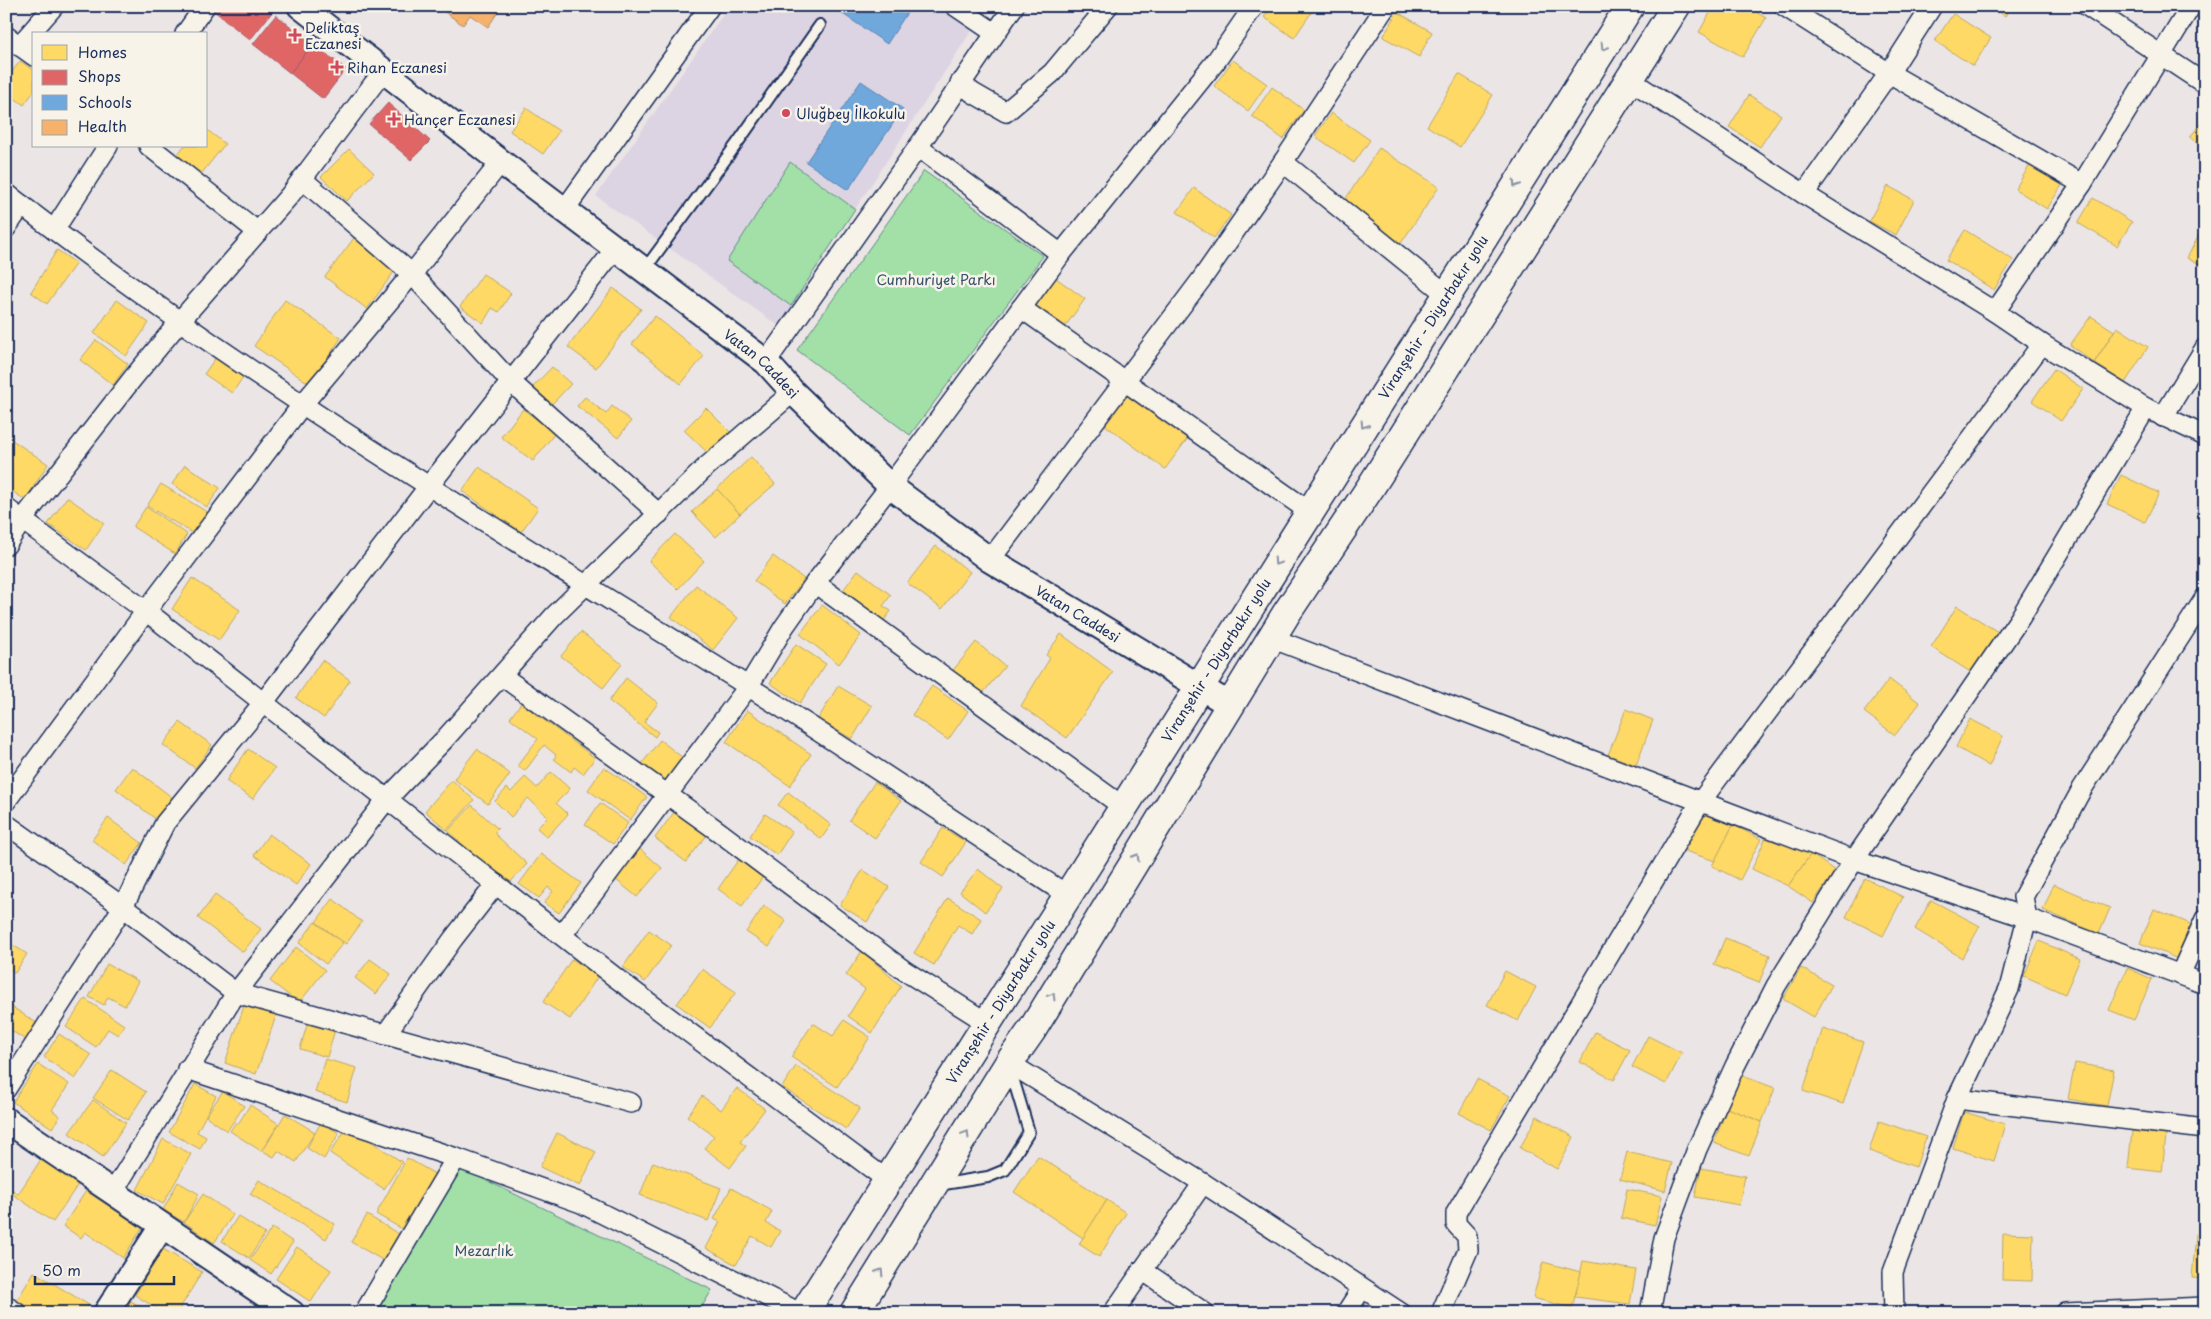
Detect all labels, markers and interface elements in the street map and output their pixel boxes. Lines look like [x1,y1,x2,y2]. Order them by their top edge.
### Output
place label: Deliktaş Eczanesi [305,17,362,54]
marker: Deliktaş Eczanesi [289,29,301,41]
legend [32,32,208,148]
text: Homes [78,40,127,63]
one-way arrow [1601,42,1610,51]
place label: Rihan Eczanesi [347,57,447,78]
marker: Rihan Eczanesi [331,61,343,73]
text: Shops [78,64,121,87]
text: Schools [78,90,132,113]
place label: Uluğbey İlkokulu [796,103,906,124]
marker: Uluğbey İlkokulu [780,107,792,119]
place label: Hançer Eczanesi [404,109,516,130]
marker: Hançer Eczanesi [388,113,400,125]
text: Health [78,114,127,137]
one-way arrow [1513,179,1523,188]
street label: Viranşehir - Diyarbakır yolu [1373,231,1492,403]
park label: Cumhuriyet Parkı [876,269,996,290]
street label: Vatan Caddesi [720,323,804,403]
one-way arrow [1361,420,1371,429]
one-way arrow [1274,557,1283,566]
street label: Viranşehir - Diyarbakır yolu [1156,574,1275,746]
street label: Vatan Caddesi [1032,579,1124,647]
one-way arrow [1130,854,1140,863]
street label: Viranşehir - Diyarbakır yolu [940,915,1060,1088]
one-way arrow [1046,993,1056,1002]
one-way arrow [959,1130,969,1139]
park label: Mezarlık [455,1240,514,1261]
scale bar [35,1254,174,1286]
text: 50 m [42,1258,81,1281]
one-way arrow [873,1268,883,1277]

